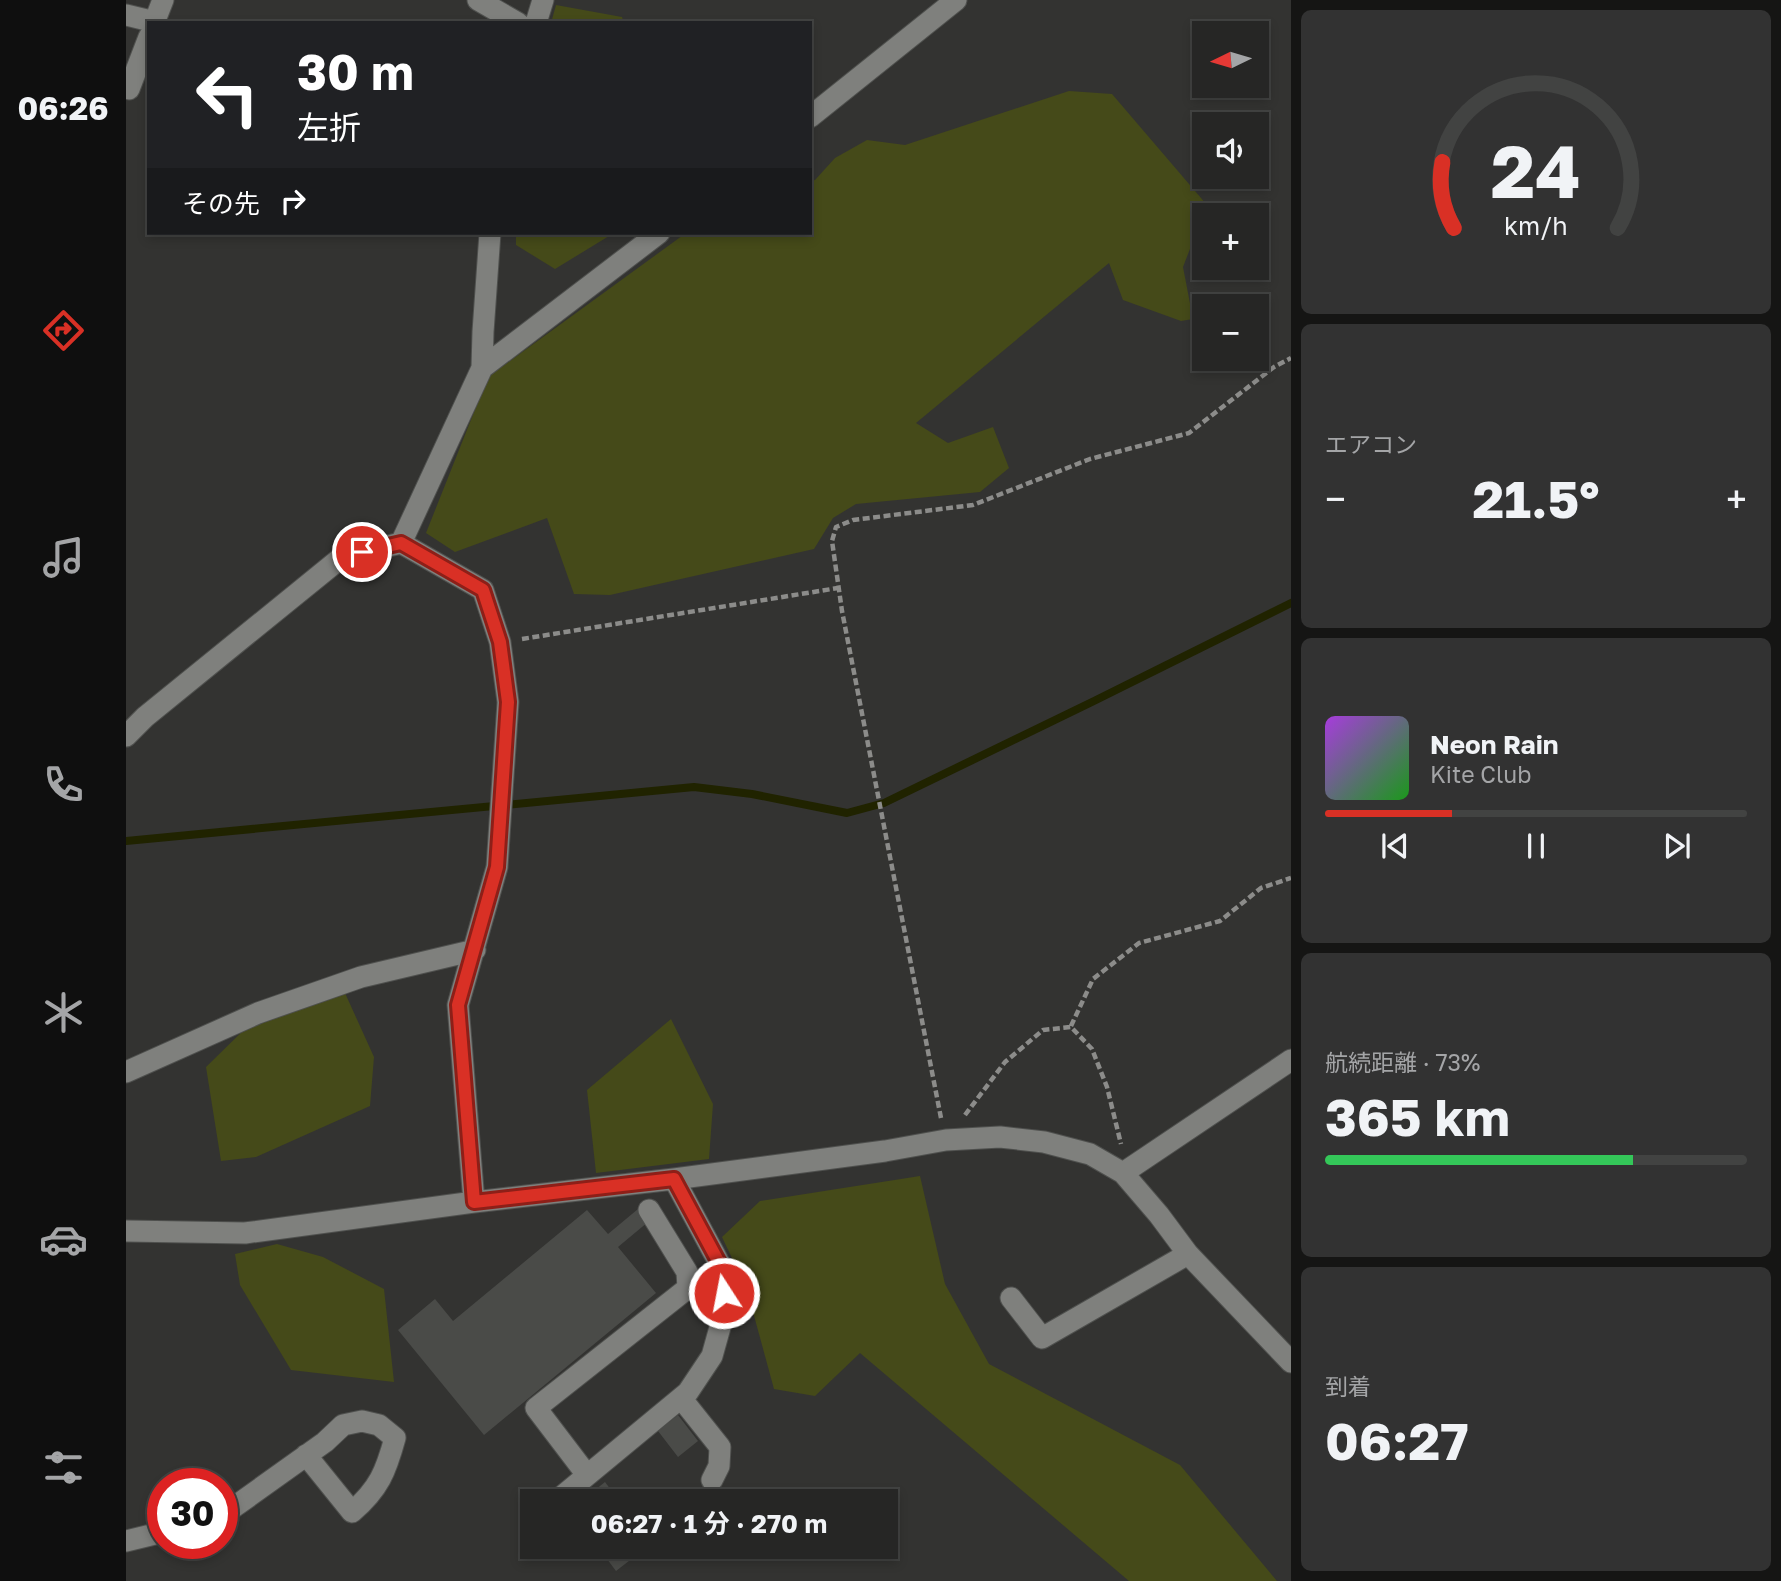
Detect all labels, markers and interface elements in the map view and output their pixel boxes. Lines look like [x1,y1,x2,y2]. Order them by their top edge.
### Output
north arrow [1192,21,1269,98]
map controls [1192,21,1269,371]
text: 30 m [297,42,414,101]
icon: left [182,49,273,140]
text: 06:26 [17,89,109,127]
text: 左折 [297,108,361,146]
button: sound [1192,112,1269,189]
text: 24 [1491,127,1581,214]
icon: right [274,182,312,220]
text: その先 [182,188,260,219]
button: + [1192,203,1269,280]
text: km/h [1504,210,1568,241]
button: − [1192,294,1269,371]
icon: directions [39,306,88,355]
text: エアコン [1325,430,1417,458]
text: 21.5° [1472,467,1600,529]
text: − [1325,476,1346,521]
text: + [1726,476,1747,521]
pin [332,522,392,582]
icon: music [39,533,88,582]
icon: arrive [343,533,381,571]
text: Neon Rain [1430,729,1559,760]
icon: phone [39,760,88,809]
text: Kite Club [1430,760,1531,788]
icon: previous [1376,827,1414,865]
icon: pause [1517,827,1555,865]
icon: next [1658,827,1696,865]
icon: climate [39,988,88,1037]
text: 航続距離 · 73% [1325,1048,1480,1076]
text: 365 km [1325,1085,1510,1147]
icon: car [39,1215,88,1264]
position arrow [687,1256,761,1330]
text: 到着 [1325,1372,1371,1400]
text: 06:27 [1325,1409,1469,1471]
icon: filters [39,1443,88,1492]
speed limit sign: 30 [147,1468,238,1559]
text: 06:27 · 1 分 · 270 m [591,1508,827,1539]

